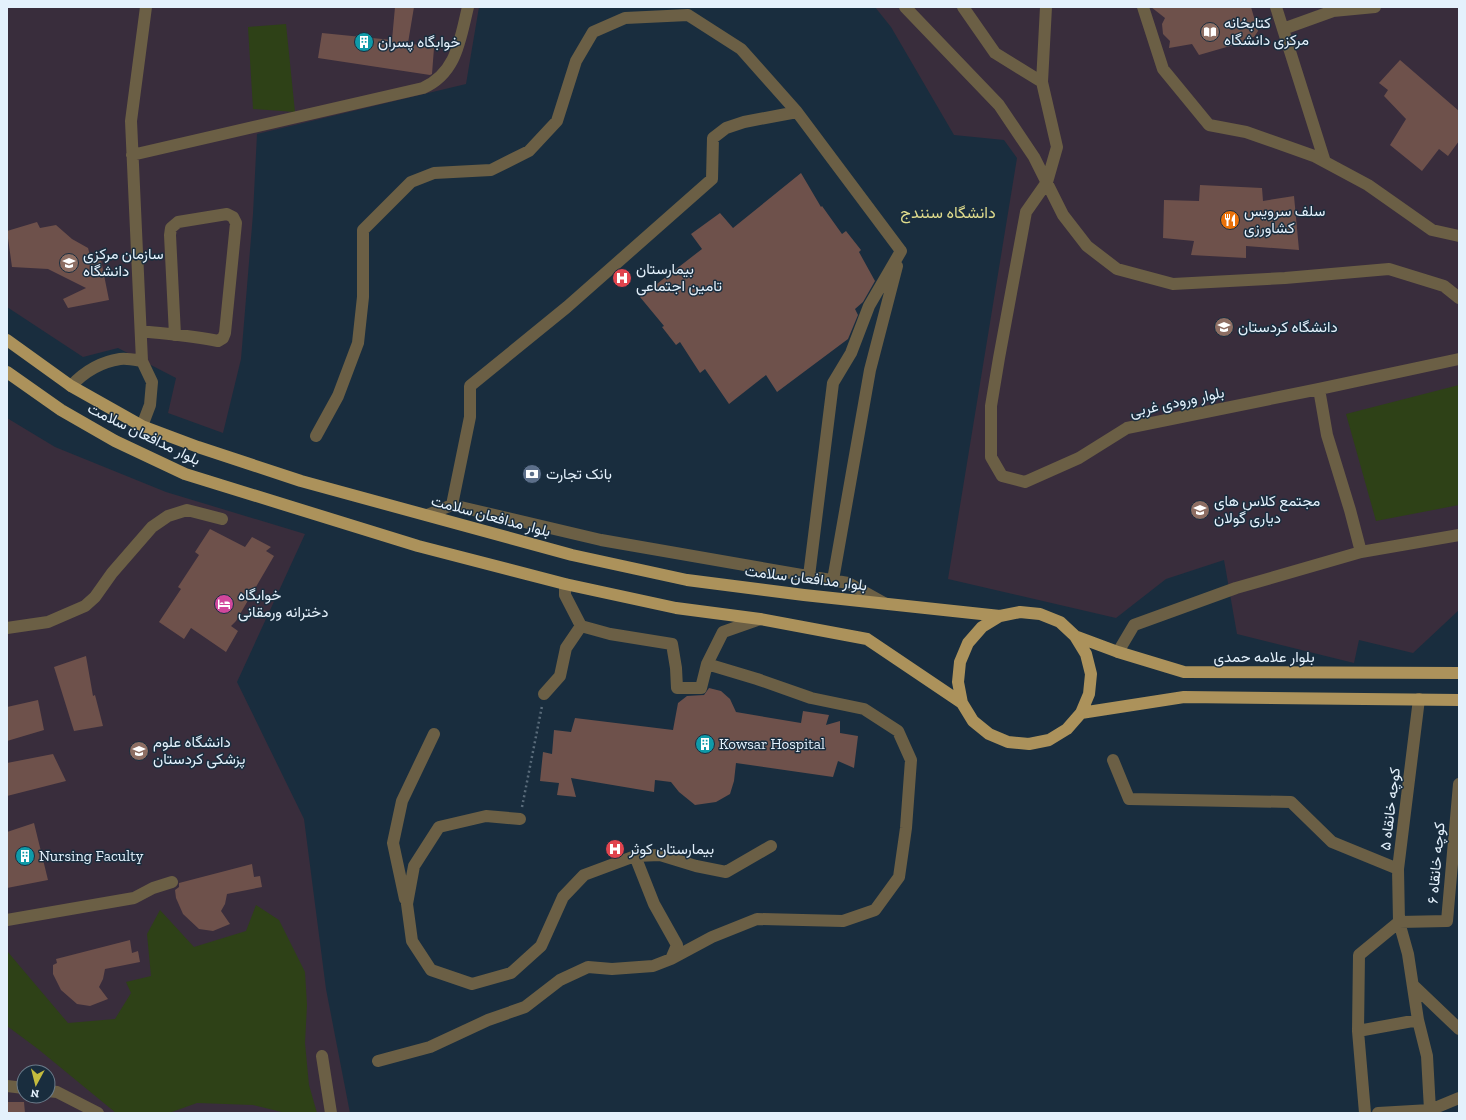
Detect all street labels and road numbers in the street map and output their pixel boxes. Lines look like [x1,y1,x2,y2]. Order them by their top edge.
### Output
street label: بلوار ورودی غربی [1128,383,1226,422]
street label: بلوار مدافعان سلامت [85,399,203,469]
street label: بلوار مدافعان سلامت [429,491,553,541]
street label: بلوار مدافعان سلامت [744,562,868,594]
street label: بلوار علامه حمدی [1213,648,1315,667]
street label: کوچه خانقاه ۵ [1376,766,1405,852]
street label: کوچه خانقاه ۶ [1423,821,1450,905]

